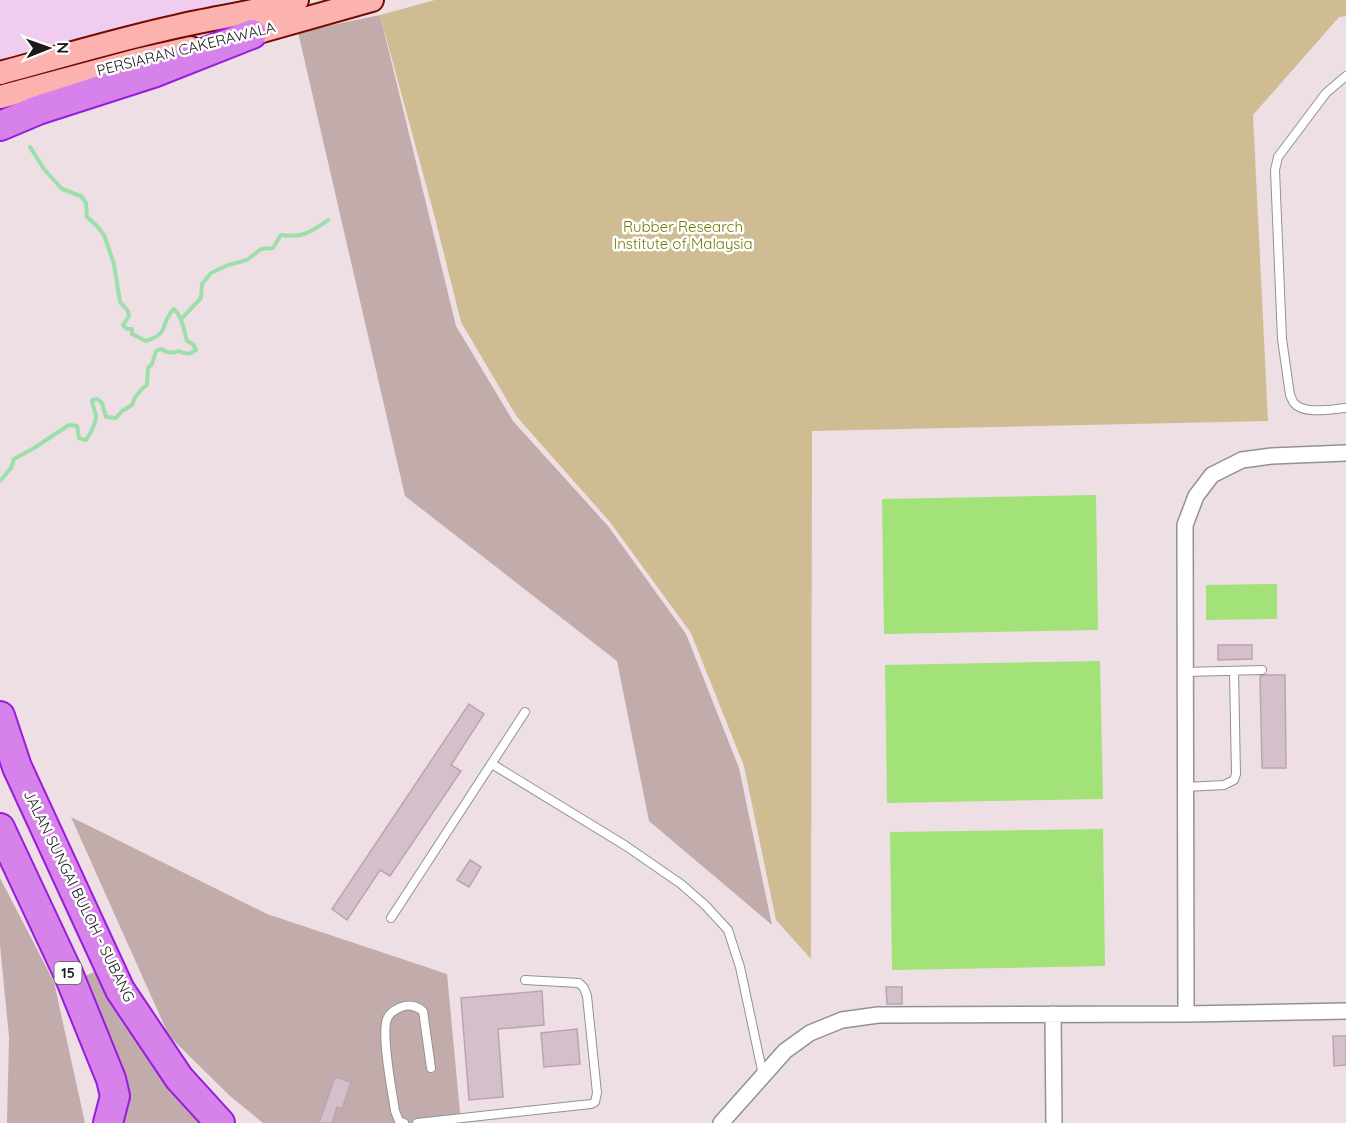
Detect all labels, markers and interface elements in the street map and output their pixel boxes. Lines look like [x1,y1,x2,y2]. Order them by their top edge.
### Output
street label: PERSIARAN CAKERAWALA [95,17,277,80]
north arrow [18,18,78,78]
text: N [53,42,73,54]
park label: Rubber Research Institute of Malaysia [613,217,753,253]
street label: JALAN SUNGAI BULOH - SUBANG [20,787,139,1005]
road number: 15 [54,962,82,984]

